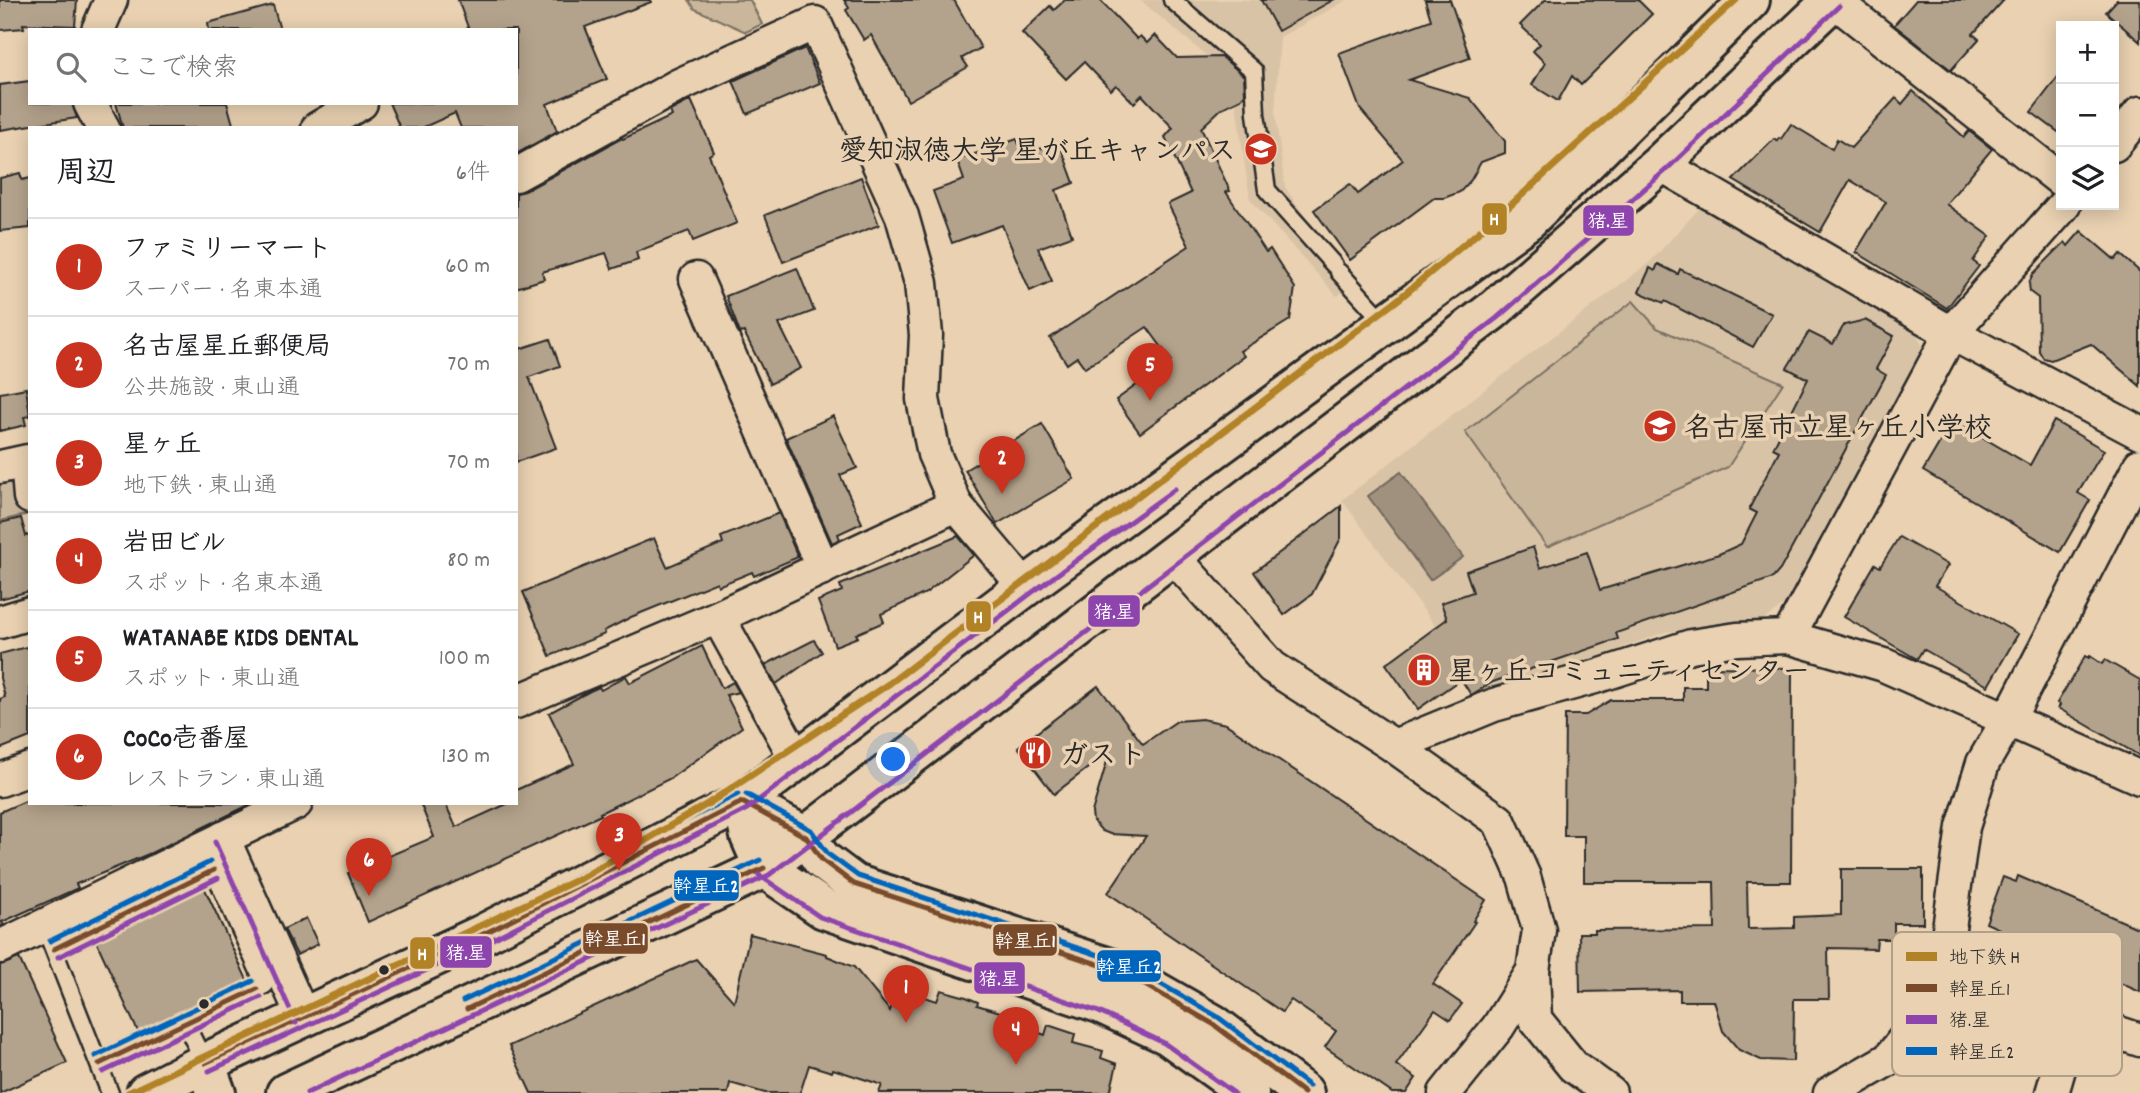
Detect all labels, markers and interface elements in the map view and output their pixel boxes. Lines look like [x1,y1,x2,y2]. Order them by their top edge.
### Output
map controls [2056,21,2119,210]
button: + [2056,21,2119,84]
search box [28,28,518,105]
icon: search [52,48,90,86]
text: ここで検索 [108,51,238,88]
button: − [2056,84,2119,147]
school or university icon: 愛知淑徳大学 星が丘キャンパス [1242,130,1280,168]
place label: 愛知淑徳大学 星が丘キャンパス [839,134,1236,174]
button: layers [2056,147,2119,210]
text: 周辺 [56,154,116,197]
text: 6件 [456,158,490,191]
line badge: H [1481,202,1508,236]
line badge: 猪.星 [1582,204,1635,237]
text: H [1489,208,1499,235]
text: 猪.星 [1587,210,1629,237]
text: ファミリーマート [123,232,332,269]
text: 1 [76,251,82,284]
text: 60 m [445,251,490,284]
text: スーパー · 名東本通 [123,275,322,308]
text: 名古屋星丘郵便局 [123,330,331,367]
pin: 5 [1127,343,1173,401]
text: 2 [74,349,84,382]
text: 70 m [448,349,490,382]
text: 公共施設 · 東山通 [123,373,300,406]
school or university icon: 名古屋市立星ヶ丘小学校 [1641,407,1679,445]
place label: 名古屋市立星ヶ丘小学校 [1684,411,1992,451]
text: 星ヶ丘 [123,428,201,465]
pin: 2 [979,436,1025,494]
text: 3 [74,447,84,480]
text: 70 m [448,447,490,480]
text: 地下鉄 · 東山通 [123,471,277,504]
text: 岩田ビル [123,526,226,563]
text: 4 [74,545,84,578]
text: 80 m [447,545,490,578]
text: スポット · 名東本通 [123,569,323,602]
line badge: 猪.星 [1087,594,1141,628]
line badge: H [965,600,992,633]
text: 猪.星 [1093,601,1135,628]
text: H [973,606,983,633]
text: WATANABE KIDS DENTAL [123,621,358,658]
text: 5 [74,643,84,676]
text: 100 m [439,643,490,676]
building icon: 星ヶ丘コミュニティセンター [1405,651,1443,689]
place label: 星ヶ丘コミュニティセンター [1448,655,1810,695]
text: スポット · 東山通 [123,664,300,697]
text: CoCo壱番屋 [123,722,250,759]
restaurant icon: ガスト [1016,734,1054,772]
place label: ガスト [1060,738,1147,778]
text: 6 [73,741,85,774]
text: 130 m [441,741,490,774]
your location [876,742,910,776]
text: レストラン · 東山通 [123,765,325,798]
pin: 3 [596,813,642,871]
pin: 6 [346,838,392,896]
line badge: 幹星丘2 [673,869,740,902]
text: 幹星丘2 [673,875,739,902]
line badge: 幹星丘1 [582,922,649,955]
line badge: 幹星丘1 [992,923,1058,957]
text: 幹星丘1 [584,928,646,955]
text: 幹星丘1 [994,930,1056,957]
legend [1892,932,2122,1076]
line badge: 猪.星 [439,935,493,969]
line badge: H [409,936,436,970]
text: 猪.星 [445,942,487,969]
text: H [417,943,427,970]
text: 地下鉄 H [1949,946,2020,973]
line badge: 幹星丘2 [1096,949,1162,983]
text: 幹星丘2 [1096,956,1162,983]
line badge: 猪.星 [973,961,1026,995]
unlabelled marker [377,963,391,977]
pin: 1 [883,965,929,1023]
text: 猪.星 [978,968,1020,995]
text: 幹星丘1 [1949,978,2010,1005]
unlabelled marker [197,997,211,1011]
pin: 4 [993,1007,1039,1065]
text: 猪.星 [1949,1009,1990,1036]
text: 幹星丘2 [1949,1041,2014,1068]

